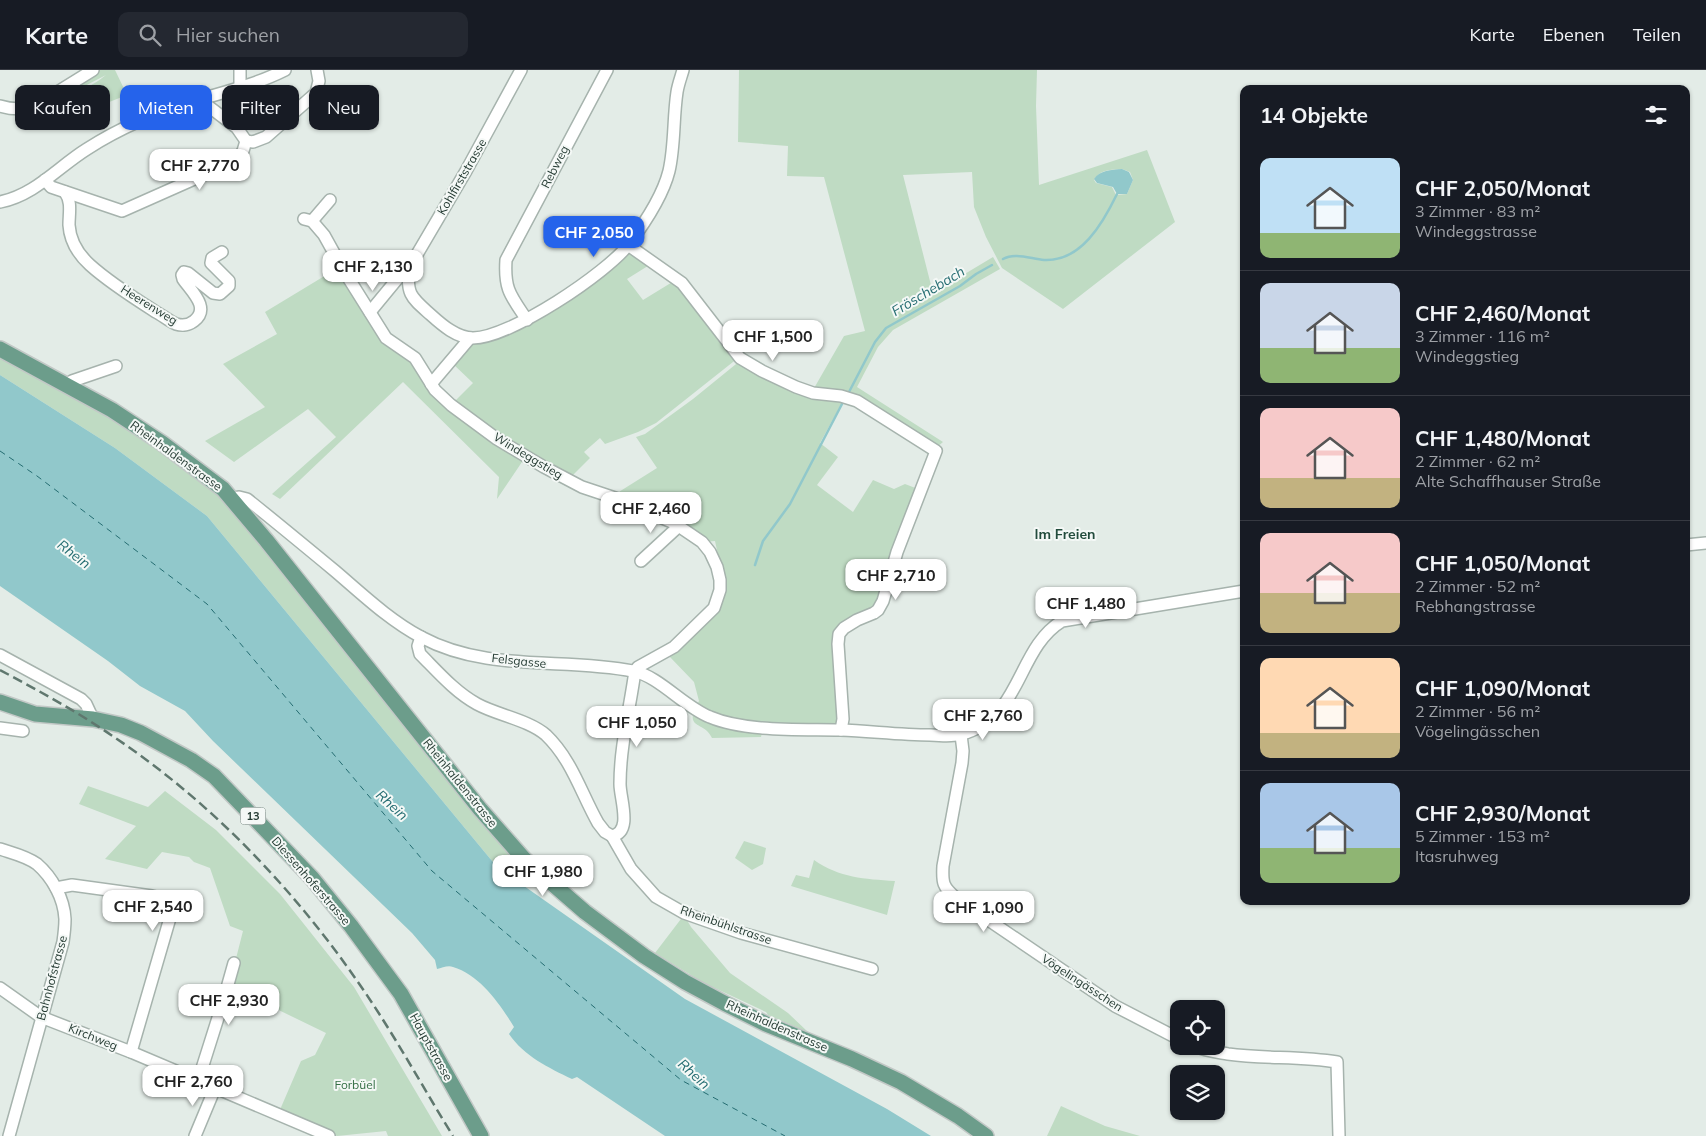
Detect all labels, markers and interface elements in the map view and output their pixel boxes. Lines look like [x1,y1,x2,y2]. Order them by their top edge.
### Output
search box [118,12,468,57]
text: Karte [25,20,88,50]
icon: search [136,21,164,49]
text: Hier suchen [176,23,280,47]
text: Karte [1469,23,1515,46]
text: Ebenen [1543,23,1605,46]
text: Teilen [1633,23,1681,46]
chip: Kaufen [15,85,110,130]
chip: Mieten [120,85,212,130]
chip: Filter [222,85,299,130]
chip: Neu [309,85,379,130]
icon: filters [1642,101,1670,129]
text: 14 Objekte [1260,102,1368,128]
street label: Kohlfirststrasse [434,136,489,218]
street label: Rebweg [537,143,572,191]
pin: CHF 2,770 [143,148,257,191]
text: CHF 2,770 [160,155,240,175]
text: CHF 2,050/Monat [1415,175,1590,201]
icon: home [1300,178,1360,238]
text: 3 Zimmer · 83 m² [1415,201,1540,221]
pin: CHF 2,050 [537,216,651,258]
text: Windeggstrasse [1415,221,1537,241]
text: CHF 2,050 [554,222,634,242]
pin: CHF 2,130 [316,250,430,292]
text: CHF 2,130 [333,256,413,276]
water label: Fröschebach [888,262,968,320]
street label: Heerenweg [118,281,180,328]
text: CHF 2,460/Monat [1415,300,1590,326]
icon: home [1300,303,1360,363]
pin: CHF 1,500 [716,320,830,362]
text: CHF 1,500 [733,326,813,346]
text: 3 Zimmer · 116 m² [1415,326,1550,346]
text: Windeggstieg [1415,346,1519,366]
street label: Rheinhaldenstrasse [128,417,225,494]
text: CHF 1,480/Monat [1415,425,1590,451]
icon: home [1300,428,1360,488]
street label: Windeggstieg [491,429,566,482]
text: 2 Zimmer · 62 m² [1415,451,1540,471]
text: Alte Schaffhauser Straße [1415,471,1601,491]
pin: CHF 2,460 [594,492,708,534]
text: CHF 2,460 [611,498,691,518]
district label: Im Freien [1034,525,1096,543]
water label: Rhein [54,536,94,572]
text: CHF 1,050/Monat [1415,550,1590,576]
icon: home [1300,553,1360,613]
pin: CHF 2,710 [839,558,953,601]
text: CHF 2,710 [856,565,936,585]
text: 2 Zimmer · 52 m² [1415,576,1540,596]
pin: CHF 1,480 [1029,586,1143,629]
text: CHF 1,480 [1046,593,1126,613]
text: Rebhangstrasse [1415,596,1536,616]
street label: Felsgasse [491,650,547,671]
text: CHF 1,090/Monat [1415,675,1590,701]
icon: home [1300,678,1360,738]
pin: CHF 2,760 [926,698,1040,741]
text: 2 Zimmer · 56 m² [1415,701,1540,721]
text: CHF 2,760 [943,705,1023,725]
pin: CHF 1,050 [580,706,694,748]
text: CHF 1,050 [597,712,677,732]
text: Vögelingässchen [1415,721,1540,741]
street label: Rheinhaldenstrasse [420,735,501,830]
water label: Rhein [372,786,412,824]
text: CHF 2,930/Monat [1415,800,1590,826]
icon: home [1300,803,1360,863]
road number: 13 [240,808,266,824]
text: 5 Zimmer · 153 m² [1415,826,1550,846]
street label: Diessenhoferstrasse [269,833,354,928]
text: Itasruhweg [1415,846,1499,866]
pin: CHF 1,980 [486,854,600,897]
text: CHF 1,980 [503,861,583,881]
pin: CHF 2,540 [96,890,210,932]
pin: CHF 1,090 [927,890,1041,933]
text: CHF 2,540 [113,896,193,916]
text: CHF 1,090 [944,897,1024,917]
street label: Rheinbühlstrasse [678,902,774,947]
street label: Bahnhofstrasse [33,934,70,1022]
street label: Vögelingässchen [1039,951,1126,1014]
pin: CHF 2,930 [172,984,286,1026]
text: CHF 2,930 [189,990,269,1010]
street label: Rheinhaldenstrasse [724,996,830,1055]
map controls [1170,1000,1225,1120]
button: locate [1170,1000,1225,1055]
street label: Hauptstrasse [407,1010,456,1083]
street label: Kirchweg [66,1020,120,1053]
water label: Rhein [674,1055,714,1093]
pin: CHF 2,760 [136,1064,250,1107]
button: layers [1170,1065,1225,1120]
text: CHF 2,760 [153,1071,233,1091]
park label: Forbüel [334,1077,376,1092]

